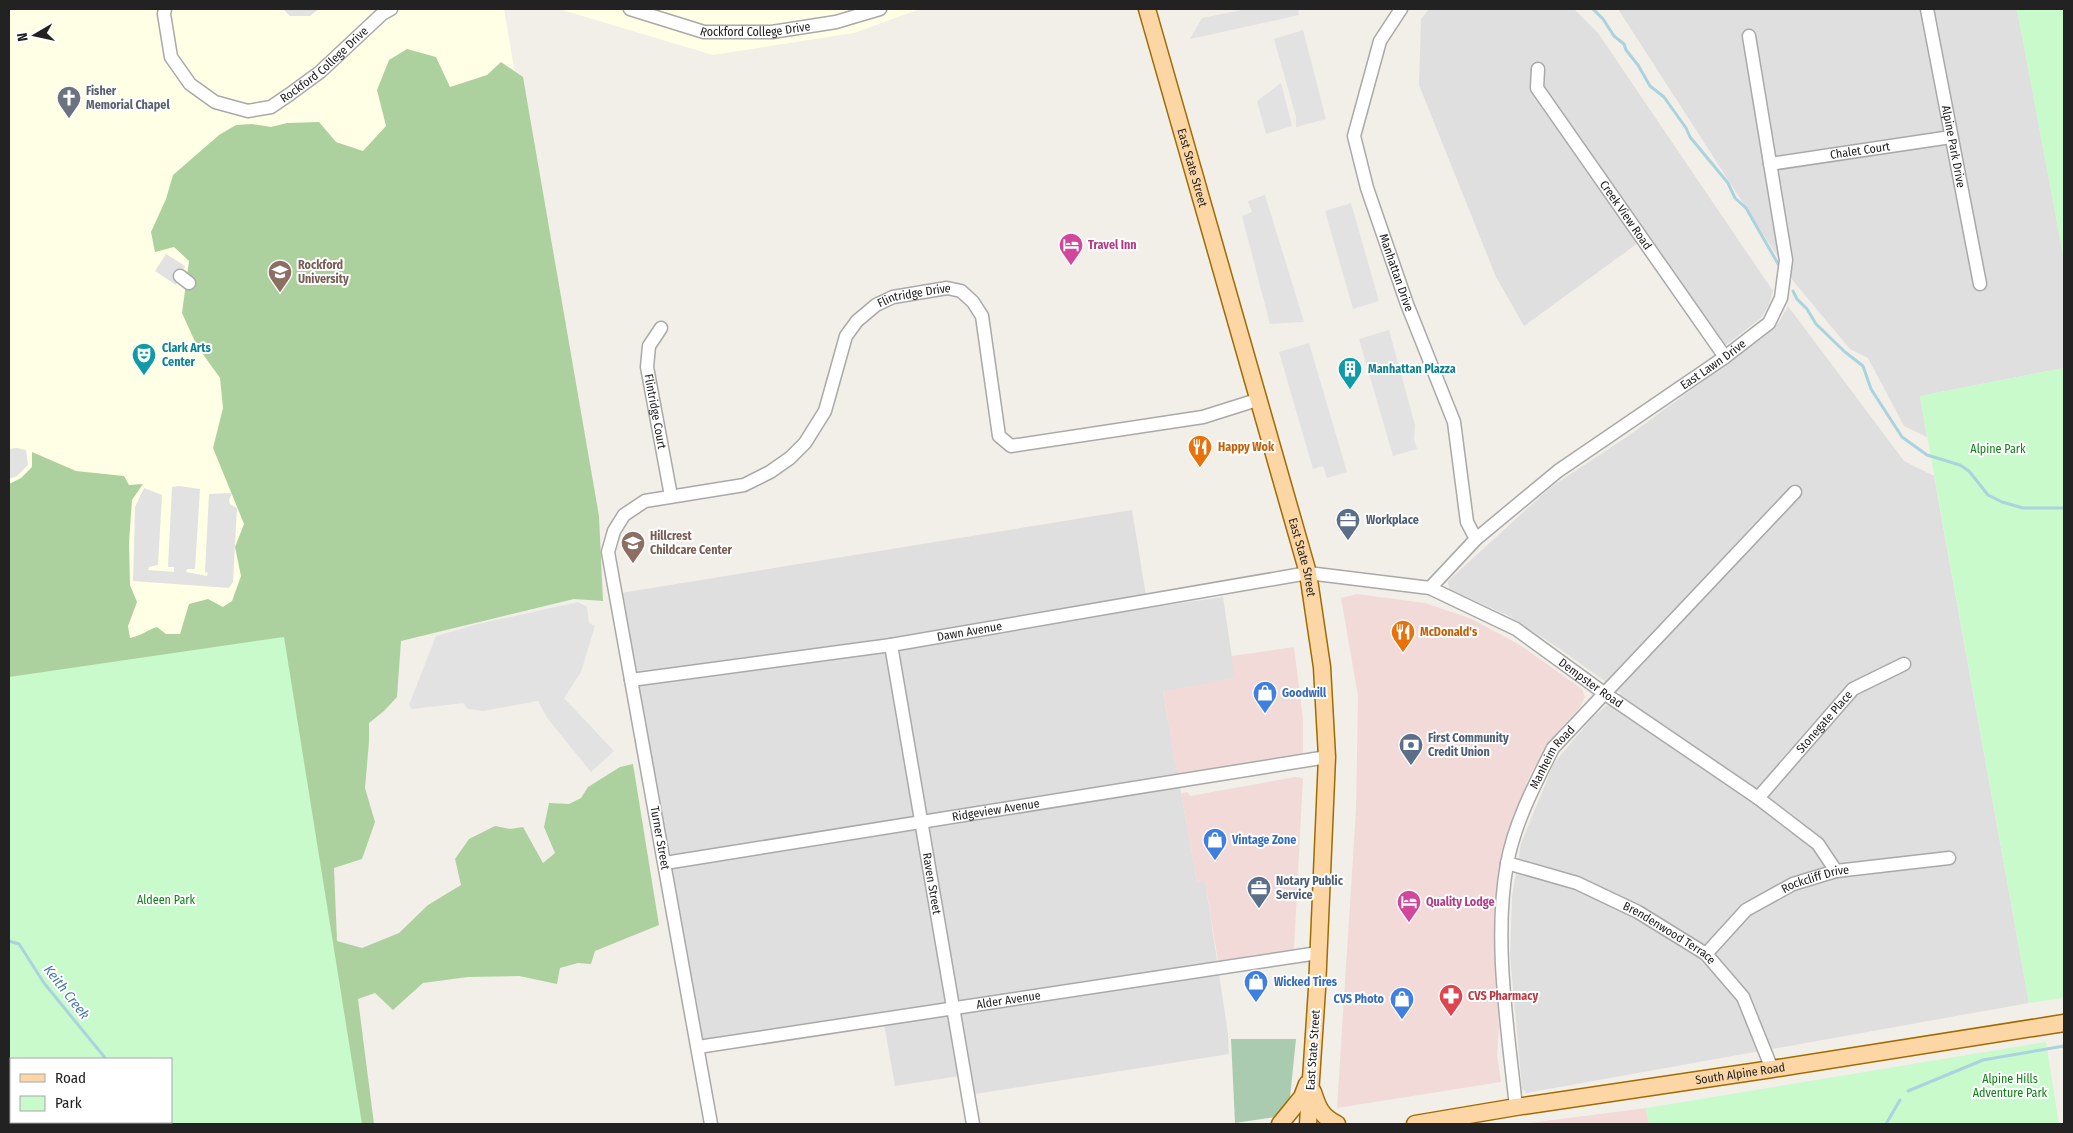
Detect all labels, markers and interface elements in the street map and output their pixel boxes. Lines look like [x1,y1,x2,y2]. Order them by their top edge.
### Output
north arrow [10,10,60,60]
street label: Rockford College Drive [698,19,811,40]
street label: Rockford College Drive [278,24,371,106]
text: N [14,31,32,42]
place label: Fisher Memorial Chapel [86,84,170,112]
church icon: Fisher Memorial Chapel [56,85,82,119]
street label: Alpine Park Drive [1939,104,1968,189]
street label: East State Street [1174,127,1210,209]
street label: Chalet Court [1829,139,1891,162]
street label: Creek View Road [1597,178,1655,252]
hotel icon: Travel Inn [1058,232,1084,266]
street label: Manhattan Drive [1376,232,1416,314]
place label: Travel Inn [1088,238,1137,252]
place label: Rockford University [298,258,349,286]
school or university icon: Rockford University [267,259,293,293]
street label: Flintridge Drive [875,281,952,310]
street label: East Lawn Drive [1678,336,1749,392]
place label: Clark Arts Center [162,341,211,369]
theatre icon: Clark Arts Center [131,342,157,376]
building icon: Manhattan Plazza [1337,356,1363,390]
place label: Manhattan Plazza [1368,362,1456,376]
street label: Flintridge Court [641,373,669,450]
restaurant icon: Happy Wok [1187,434,1213,468]
place label: Happy Wok [1218,440,1275,454]
park label: Alpine Park [1970,442,2026,456]
office icon: Workplace [1335,507,1361,541]
place label: Workplace [1366,513,1419,527]
street label: East State Street [1286,516,1318,598]
place label: Hillcrest Childcare Center [650,529,733,557]
school or university icon: Hillcrest Childcare Center [620,530,646,564]
street label: Dawn Avenue [936,619,1003,644]
restaurant icon: McDonald's [1390,619,1416,653]
place label: McDonald's [1420,625,1478,639]
street label: Dempster Road [1556,655,1625,711]
shop icon: Goodwill [1252,680,1278,714]
place label: Goodwill [1282,686,1327,700]
street label: Stonegate Place [1793,688,1855,756]
street label: Manheim Road [1527,723,1578,791]
place label: First Community Credit Union [1428,731,1509,759]
bank icon: First Community Credit Union [1398,732,1424,766]
street label: Ridgeview Avenue [951,796,1041,824]
street label: Turner Street [648,805,672,871]
shop icon: Vintage Zone [1202,827,1228,861]
place label: Vintage Zone [1231,833,1296,847]
street label: Raven Street [920,852,944,915]
street label: Rockcliff Drive [1779,863,1850,896]
place label: Notary Public Service [1276,874,1344,902]
office icon: Notary Public Service [1246,875,1272,909]
hotel icon: Quality Lodge [1396,889,1422,923]
park label: Aldeen Park [137,893,195,907]
place label: Quality Lodge [1426,895,1495,909]
street label: Brendenwood Terrace [1621,899,1719,967]
water label: Keith Creek [40,962,93,1023]
shop icon: Wicked Tires [1243,969,1269,1003]
place label: Wicked Tires [1274,975,1338,989]
pharmacy icon: CVS Pharmacy [1438,983,1464,1017]
shop icon: CVS Photo [1389,986,1415,1020]
street label: Alder Avenue [975,988,1042,1012]
place label: CVS Pharmacy [1468,989,1538,1003]
place label: CVS Photo [1333,992,1385,1006]
street label: East State Street [1303,1009,1323,1091]
legend [10,1058,172,1123]
street label: South Alpine Road [1694,1060,1786,1087]
text: Road [55,1069,86,1087]
park label: Alpine Hills Adventure Park [1973,1072,2048,1100]
text: Park [55,1094,82,1112]

